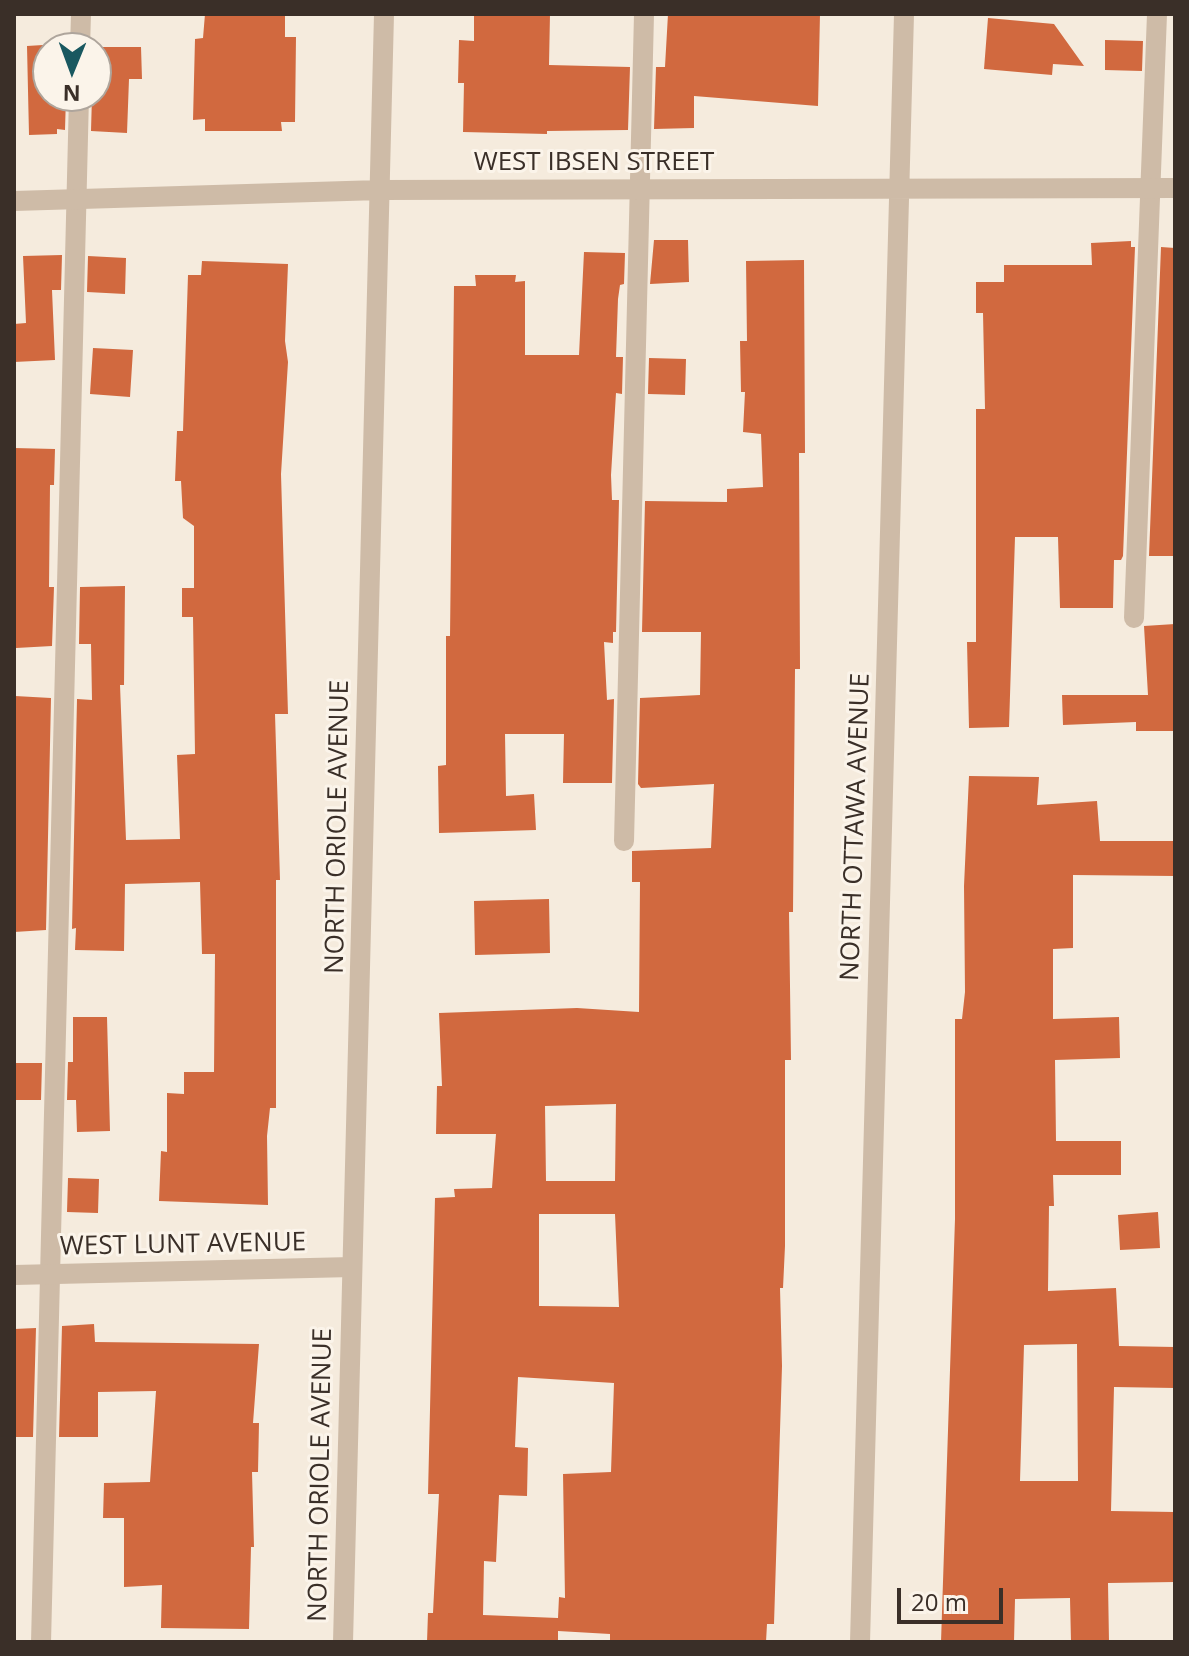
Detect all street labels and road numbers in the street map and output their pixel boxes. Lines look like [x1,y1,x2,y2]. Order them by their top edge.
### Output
street label: WEST IBSEN STREET [474,147,714,179]
street label: NORTH OTTAWA AVENUE [835,673,877,981]
street label: NORTH ORIOLE AVENUE [320,680,356,974]
street label: WEST LUNT AVENUE [60,1227,306,1263]
street label: NORTH ORIOLE AVENUE [303,1328,339,1622]

